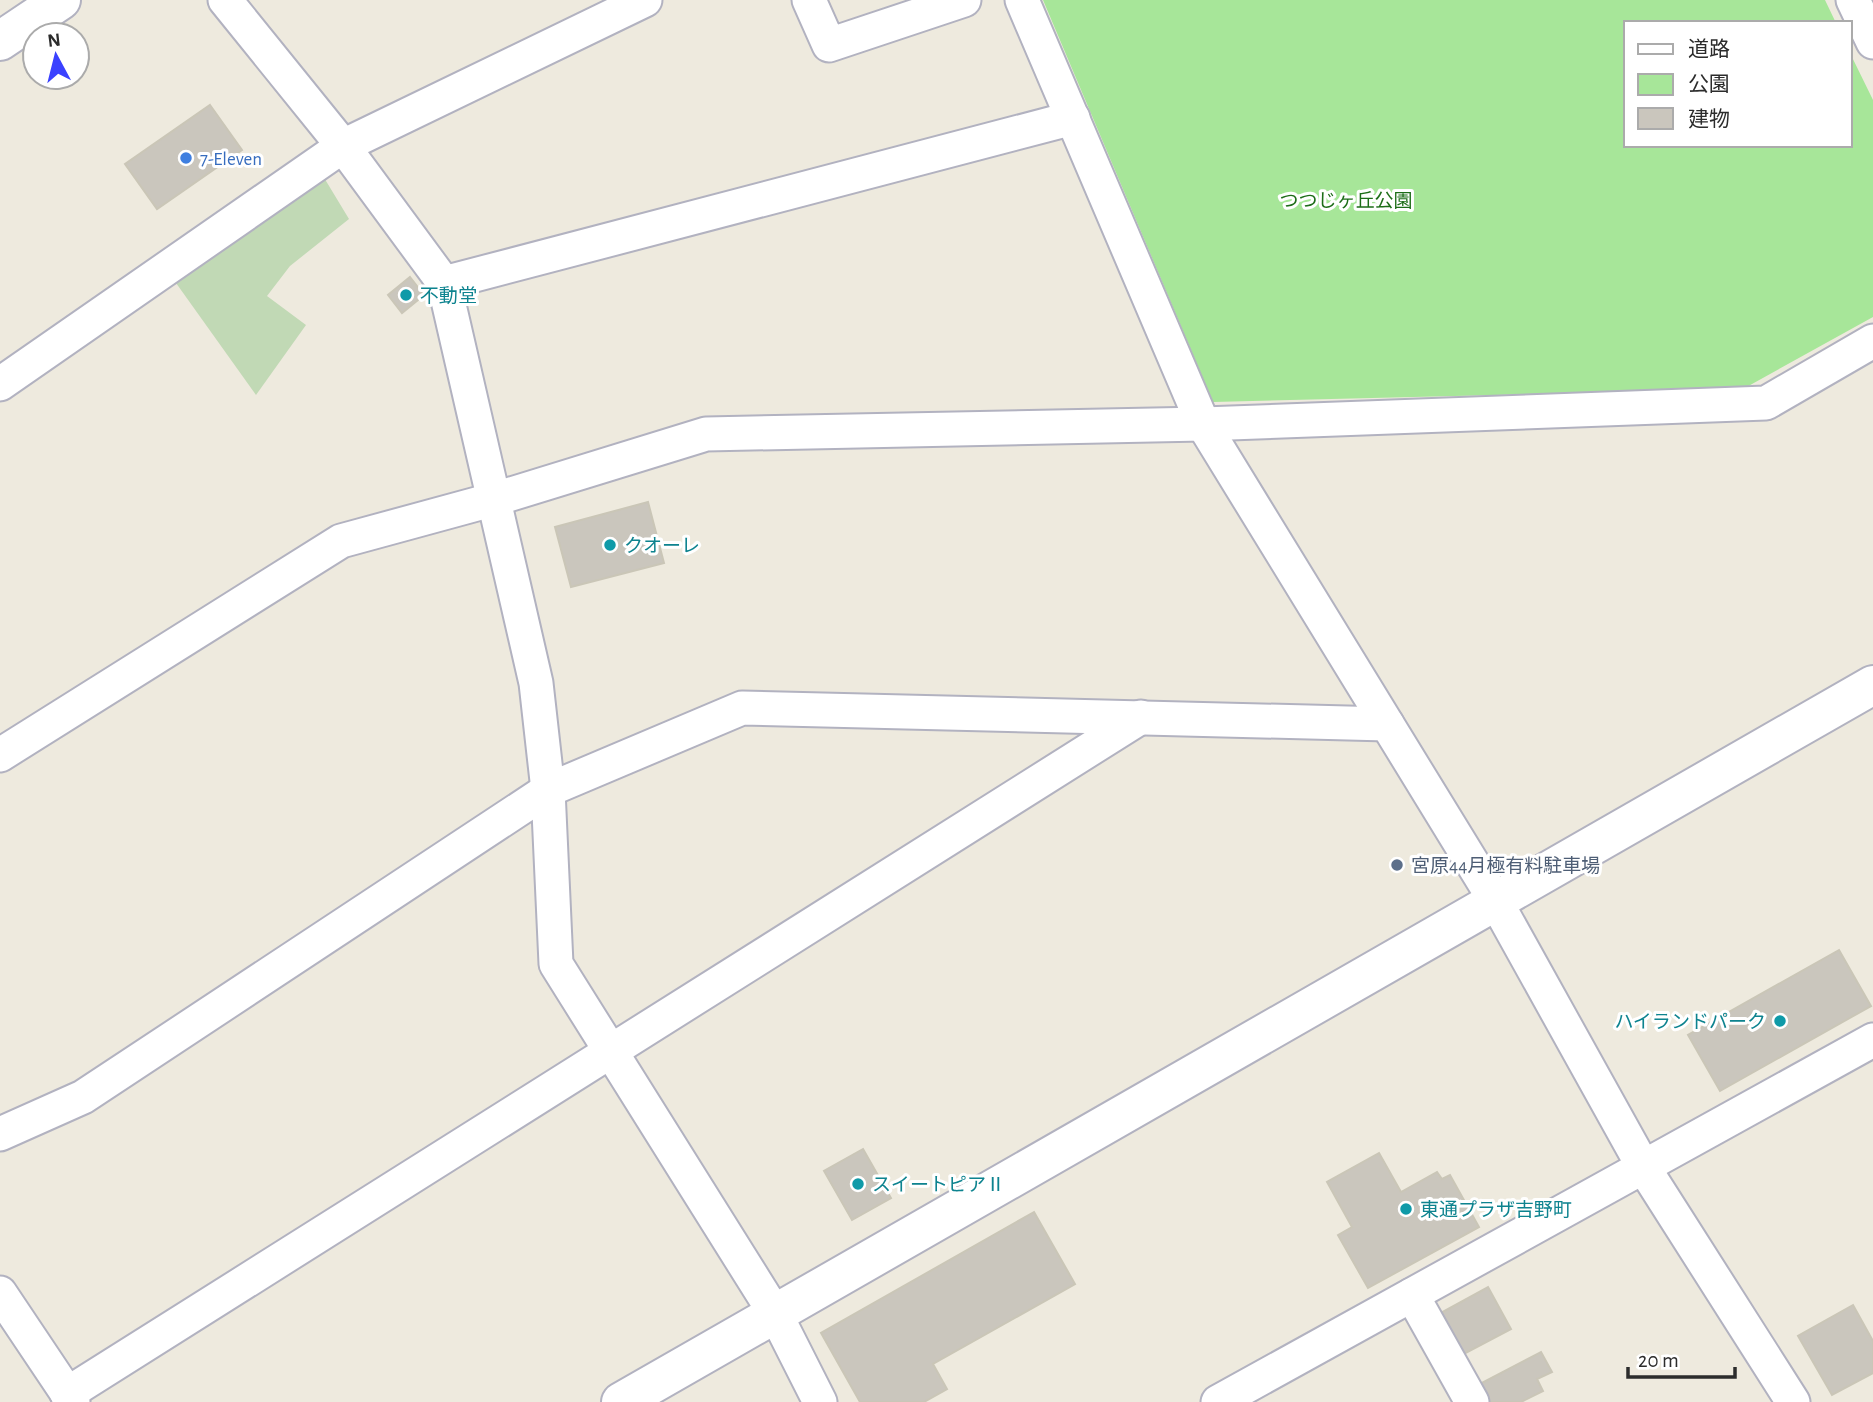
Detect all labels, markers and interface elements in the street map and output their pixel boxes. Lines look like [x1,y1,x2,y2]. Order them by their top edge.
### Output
north arrow [21,21,91,91]
legend [1624,21,1852,147]
text: N [46,30,62,51]
text: 道路 [1688,38,1730,60]
text: 公園 [1688,74,1730,95]
text: 建物 [1688,108,1730,130]
marker: 7-Eleven [178,150,194,166]
place label: 7-Eleven [200,150,262,169]
park label: つつじヶ丘公園 [1279,191,1413,211]
place label: 不動堂 [420,286,477,306]
marker: 不動堂 [398,287,414,303]
place label: クオーレ [624,536,700,556]
marker: クオーレ [602,537,618,553]
place label: 宮原44月極有料駐車場 [1411,855,1600,876]
marker: 宮原44月極有料駐車場 [1389,857,1405,873]
place label: ハイランドパーク [1614,1012,1766,1032]
marker: ハイランドパーク [1772,1013,1788,1029]
place label: スイートピアⅡ [872,1175,1005,1195]
marker: スイートピアⅡ [850,1176,866,1192]
place label: 東通プラザ吉野町 [1420,1200,1572,1220]
marker: 東通プラザ吉野町 [1398,1201,1414,1217]
scale bar [1628,1336,1735,1380]
text: 20 m [1638,1350,1679,1371]

